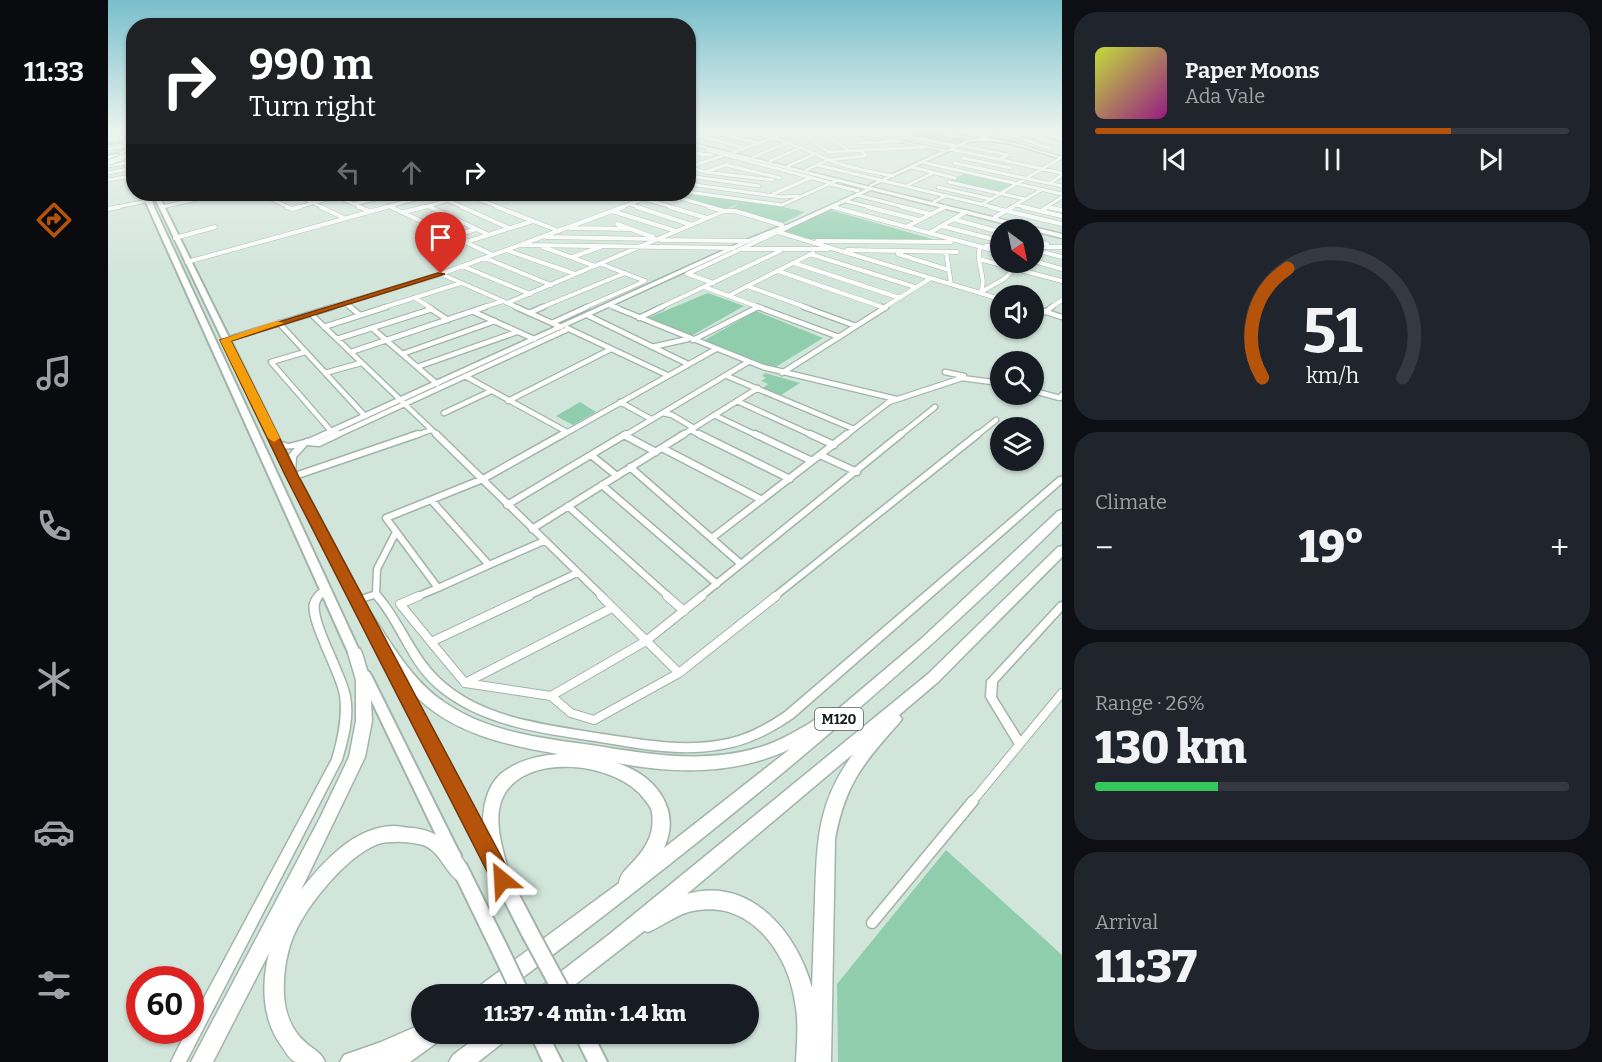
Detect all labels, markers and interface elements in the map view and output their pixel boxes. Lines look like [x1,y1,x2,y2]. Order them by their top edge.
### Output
text: 990 m [249,40,373,90]
icon: right [150,42,228,120]
text: 11:33 [24,56,84,88]
text: Paper Moons [1185,57,1320,84]
text: Ada Vale [1185,84,1265,108]
text: Turn right [249,91,376,123]
icon: previous [1158,143,1191,176]
icon: pause [1316,143,1349,176]
icon: next [1474,143,1507,176]
icon: left [332,156,365,189]
icon: ahead [395,156,428,189]
icon: right [458,156,491,189]
icon: directions [33,199,75,241]
pin [415,212,466,274]
north arrow [990,219,1044,273]
map controls [990,219,1044,471]
icon: arrive [424,221,457,254]
button: sound [990,285,1044,339]
text: 51 [1302,294,1362,369]
button: search [990,351,1044,405]
icon: music [33,352,75,394]
text: km/h [1305,363,1359,389]
button: layers [990,417,1044,471]
text: Climate [1095,490,1167,514]
icon: phone [33,505,75,547]
text: 19° [1299,520,1365,574]
text: − [1095,528,1113,568]
text: + [1550,528,1569,568]
icon: climate [33,658,75,700]
text: Range · 26% [1095,691,1205,715]
road number: M120 [815,708,863,730]
text: 130 km [1095,721,1247,775]
icon: car [33,811,75,853]
position arrow [470,848,534,912]
text: Arrival [1095,910,1158,934]
text: 11:37 [1095,940,1197,994]
icon: filters [33,964,75,1006]
speed limit sign: 60 [126,966,204,1044]
text: 11:37 · 4 min · 1.4 km [484,1000,686,1027]

